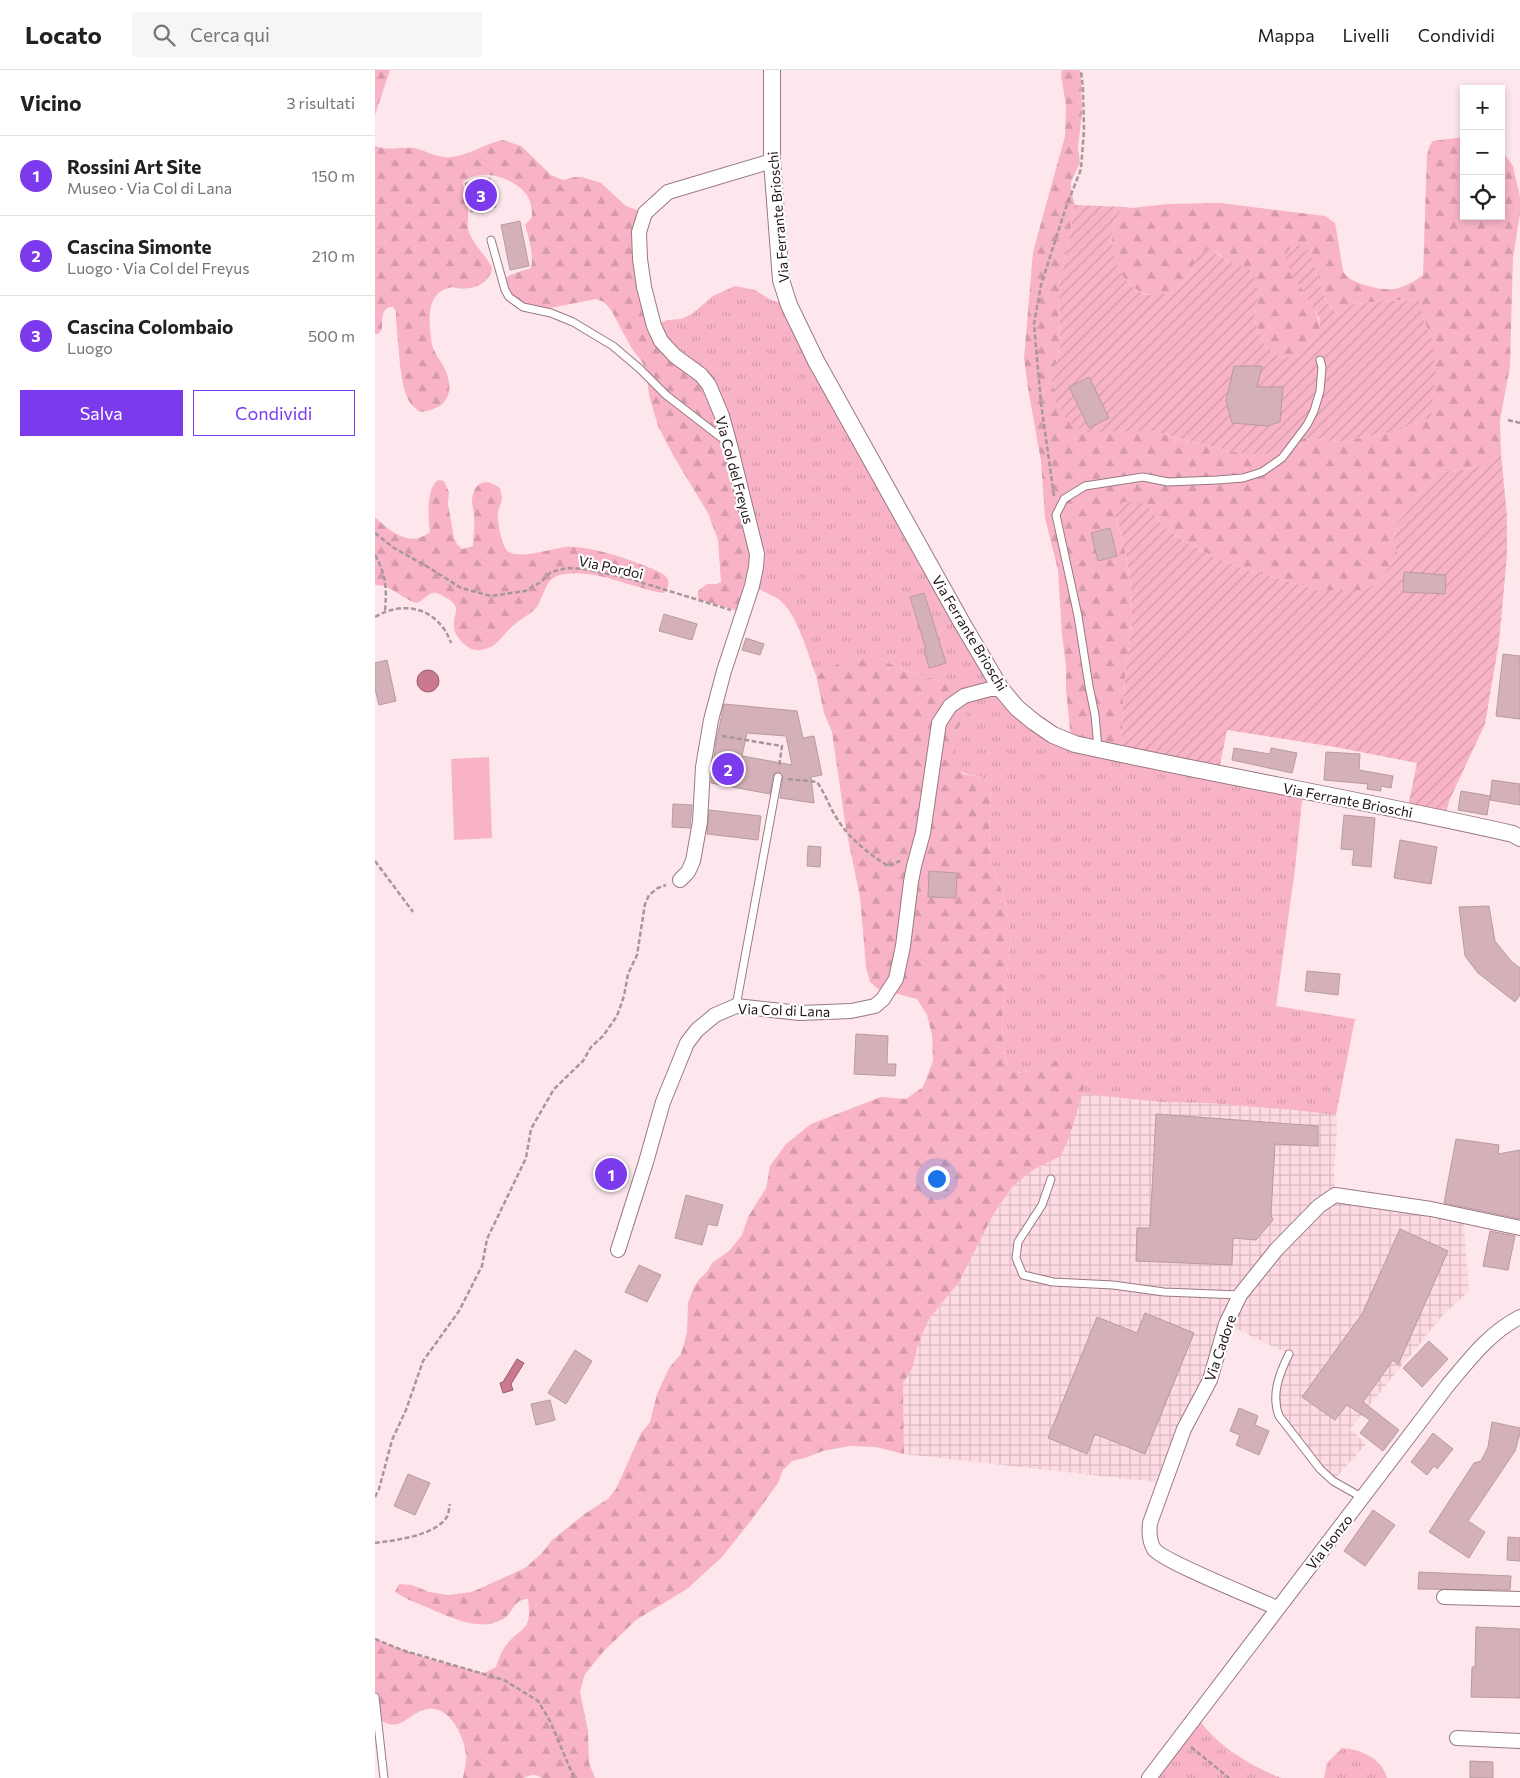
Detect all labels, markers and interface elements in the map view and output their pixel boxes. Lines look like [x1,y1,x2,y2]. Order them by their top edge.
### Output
search box [132,12,482,57]
text: Locato [25,20,102,49]
icon: search [150,21,178,49]
text: Cerca qui [190,23,270,46]
text: Mappa [1257,24,1315,46]
text: Livelli [1343,24,1390,46]
text: Condividi [1418,24,1495,46]
map controls [1460,85,1505,220]
button: + [1460,85,1505,130]
text: Vicino [20,90,81,115]
text: 3 risultati [286,93,355,112]
button: − [1460,130,1505,175]
street label: Via Ferrante Brioschi [764,151,792,283]
text: Rossini Art Site [67,155,201,178]
text: 1 [32,166,40,185]
text: 150 m [312,166,355,185]
button: locate [1460,175,1505,220]
pin: 3 [465,176,497,214]
text: Museo · Via Col di Lana [67,178,232,197]
text: Cascina Simonte [67,235,212,258]
text: 2 [31,246,41,265]
text: 210 m [312,246,355,265]
text: Luogo · Via Col del Freyus [67,258,249,277]
text: Cascina Colombaio [67,315,233,338]
text: 3 [31,326,41,345]
text: 500 m [308,326,355,345]
text: Luogo [67,338,113,357]
button: Salva [20,390,183,436]
button: Condividi [193,390,355,436]
street label: Via Col del Freyus [712,414,758,526]
street label: Via Pordoi [577,552,645,582]
street label: Via Ferrante Brioschi [929,572,1011,694]
pin: 2 [712,750,744,788]
street label: Via Ferrante Brioschi [1282,779,1414,821]
street label: Via Col di Lana [738,1000,830,1020]
pin: 1 [595,1155,627,1193]
your location [924,1166,950,1192]
street label: Via Cadore [1201,1312,1239,1384]
street label: Via Isonzo [1302,1511,1356,1573]

